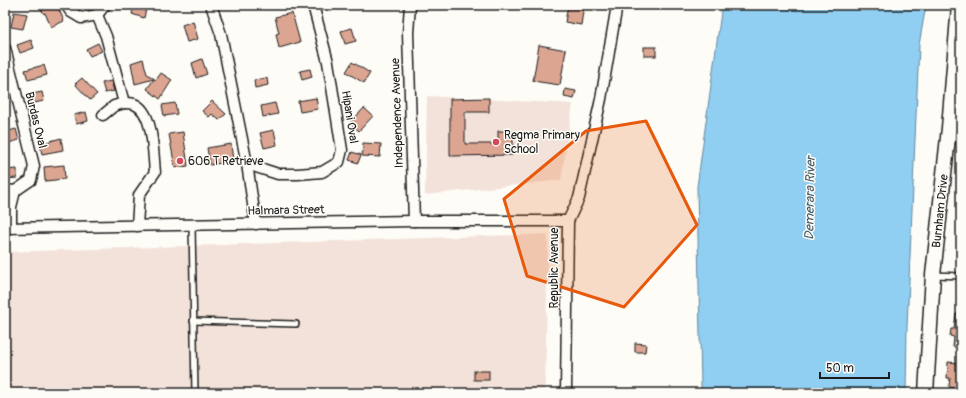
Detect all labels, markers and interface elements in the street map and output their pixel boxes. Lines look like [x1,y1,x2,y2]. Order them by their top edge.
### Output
street label: Independence Avenue [388,58,407,168]
street label: Hipani Oval [338,89,361,145]
street label: Burdas Oval [21,90,50,150]
place label: Regma Primary School [504,128,580,157]
marker: Regma Primary School [491,137,501,147]
place label: 606 T Retrieve [188,154,263,169]
water label: Demerara River [801,154,819,240]
marker: 606 T Retrieve [175,156,185,166]
street label: Burnham Drive [929,173,952,249]
street label: Halmara Street [247,202,325,219]
street label: Republic Avenue [547,227,562,309]
scale bar [820,354,889,380]
text: 50 m [826,361,854,376]

